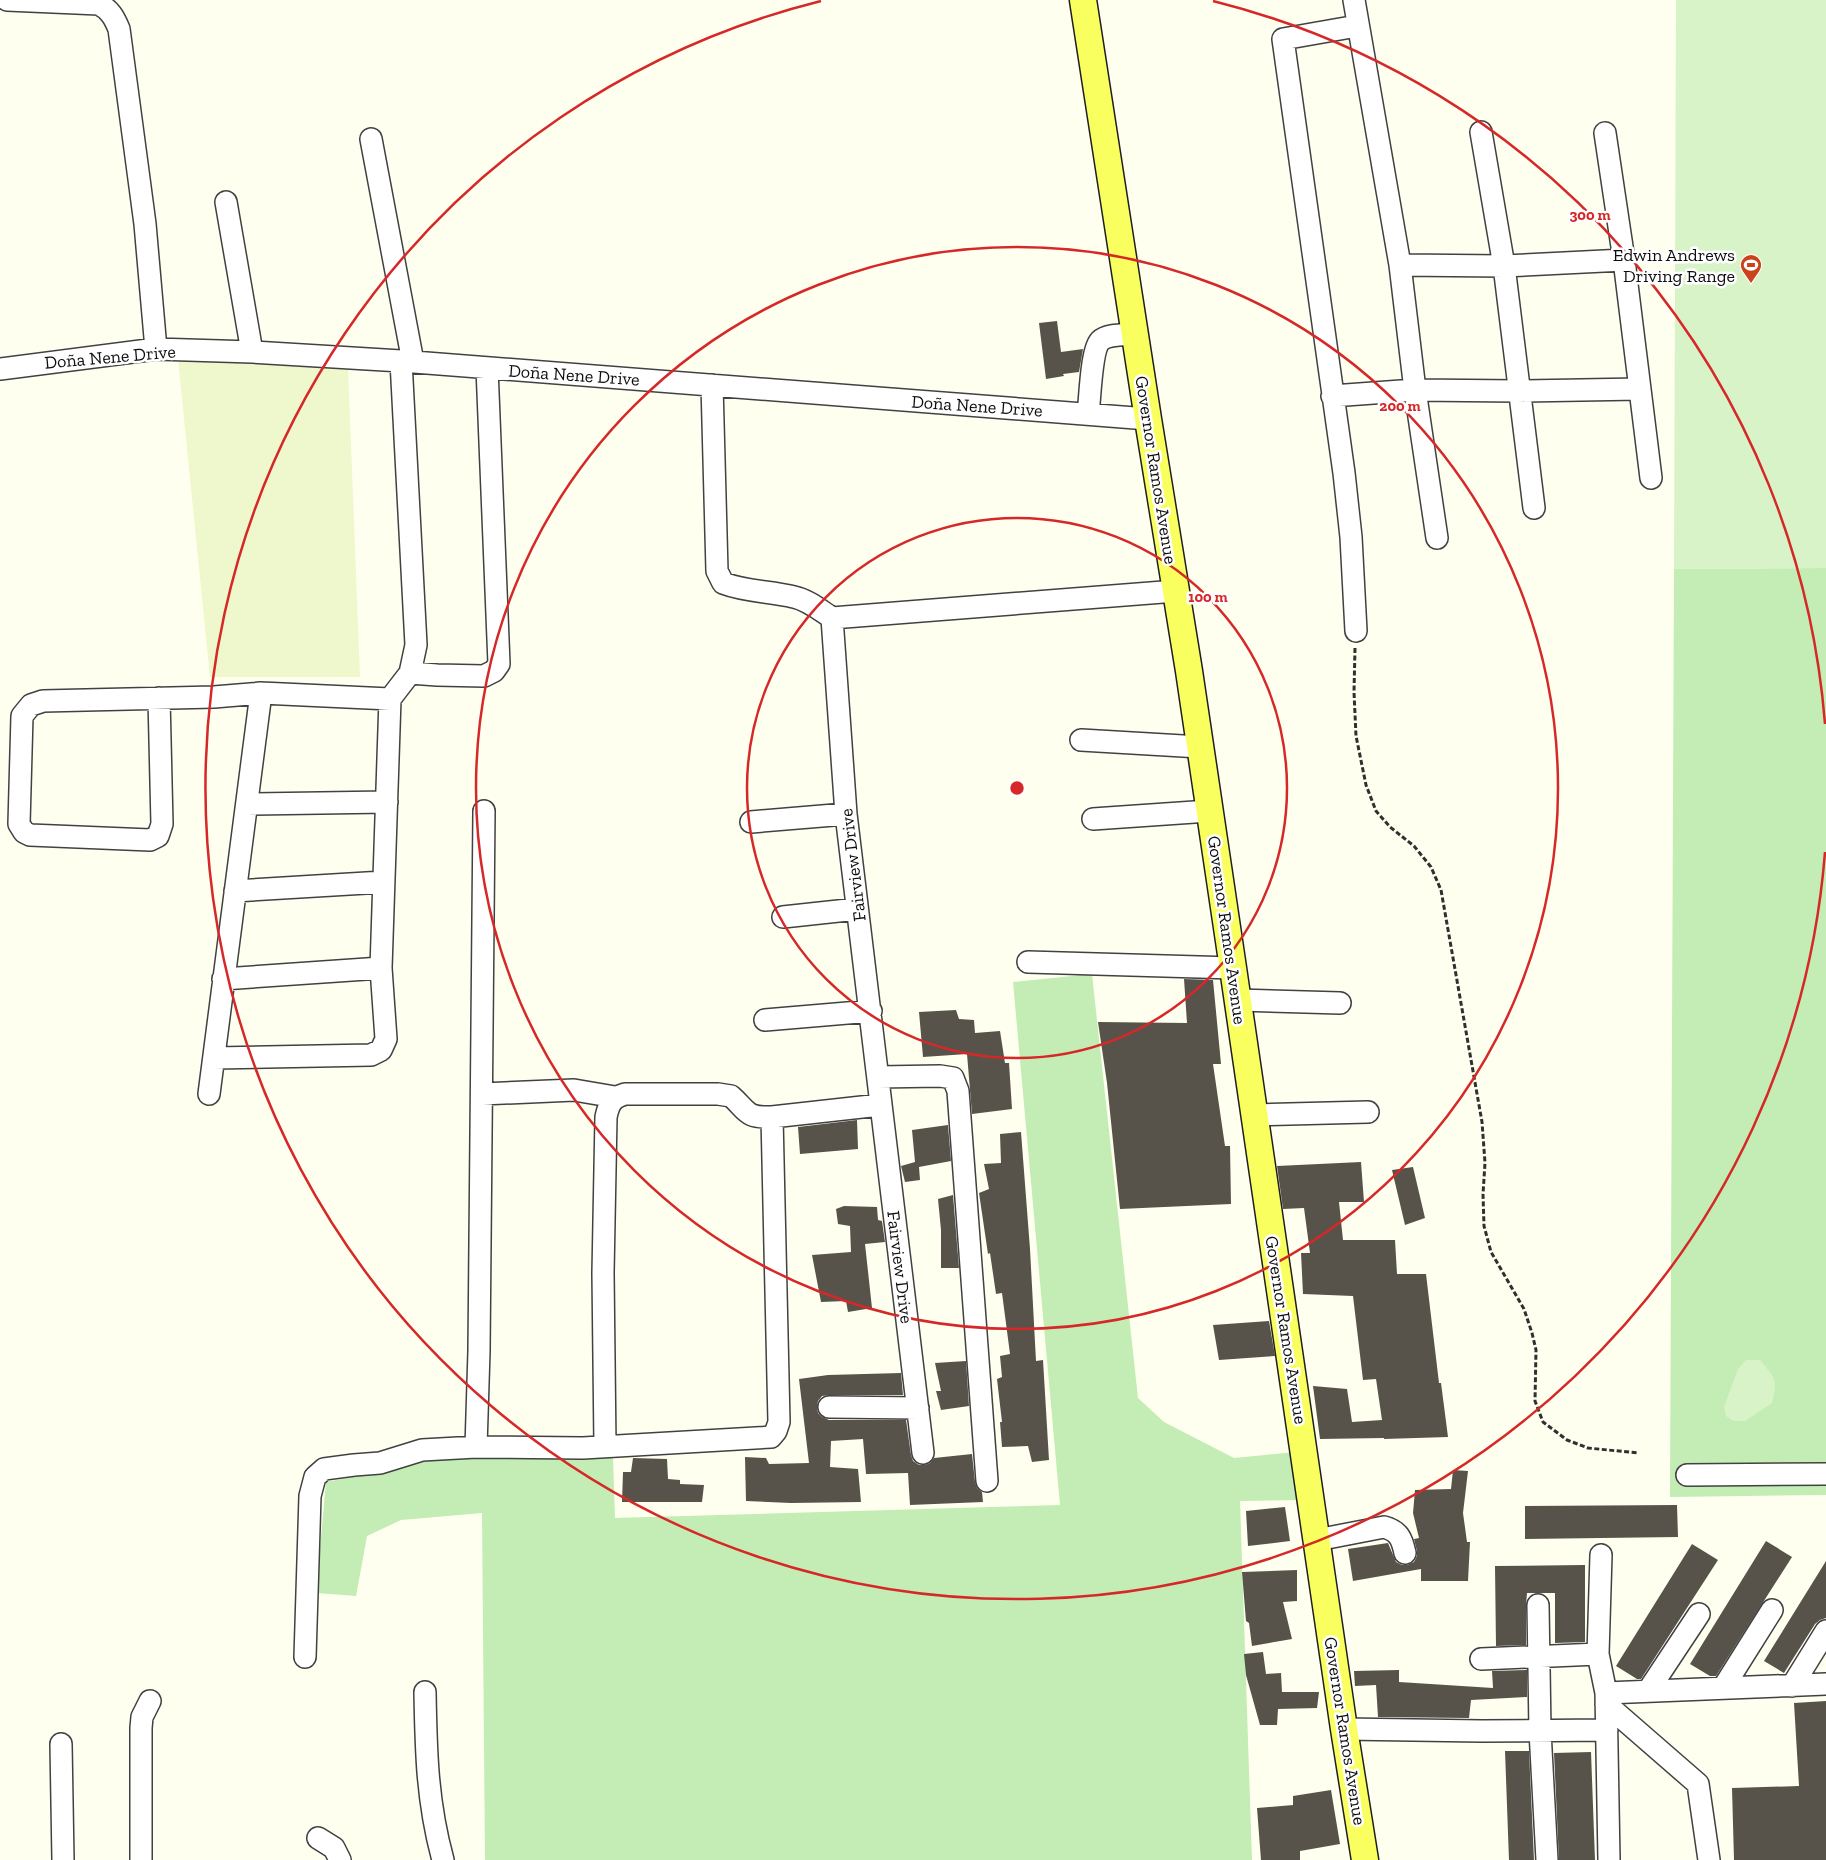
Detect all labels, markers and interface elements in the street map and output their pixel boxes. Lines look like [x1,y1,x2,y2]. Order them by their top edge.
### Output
text: 300 m [1569,206,1611,224]
place label: Edwin Andrews Driving Range [1613,244,1735,287]
sports icon: Edwin Andrews Driving Range [1739,253,1763,284]
street label: Doña Nene Drive [43,340,177,374]
street label: Doña Nene Drive [508,359,640,391]
street label: Governor Ramos Avenue [1130,374,1182,566]
street label: Doña Nene Drive [911,390,1043,422]
text: 200 m [1379,397,1421,415]
text: 100 m [1188,588,1228,606]
centre of rings [1008,779,1026,797]
street label: Fairview Drive [835,807,871,923]
street label: Governor Ramos Avenue [1203,834,1251,1026]
street label: Fairview Drive [882,1209,918,1325]
street label: Governor Ramos Avenue [1260,1234,1312,1426]
street label: Governor Ramos Avenue [1319,1635,1371,1827]

